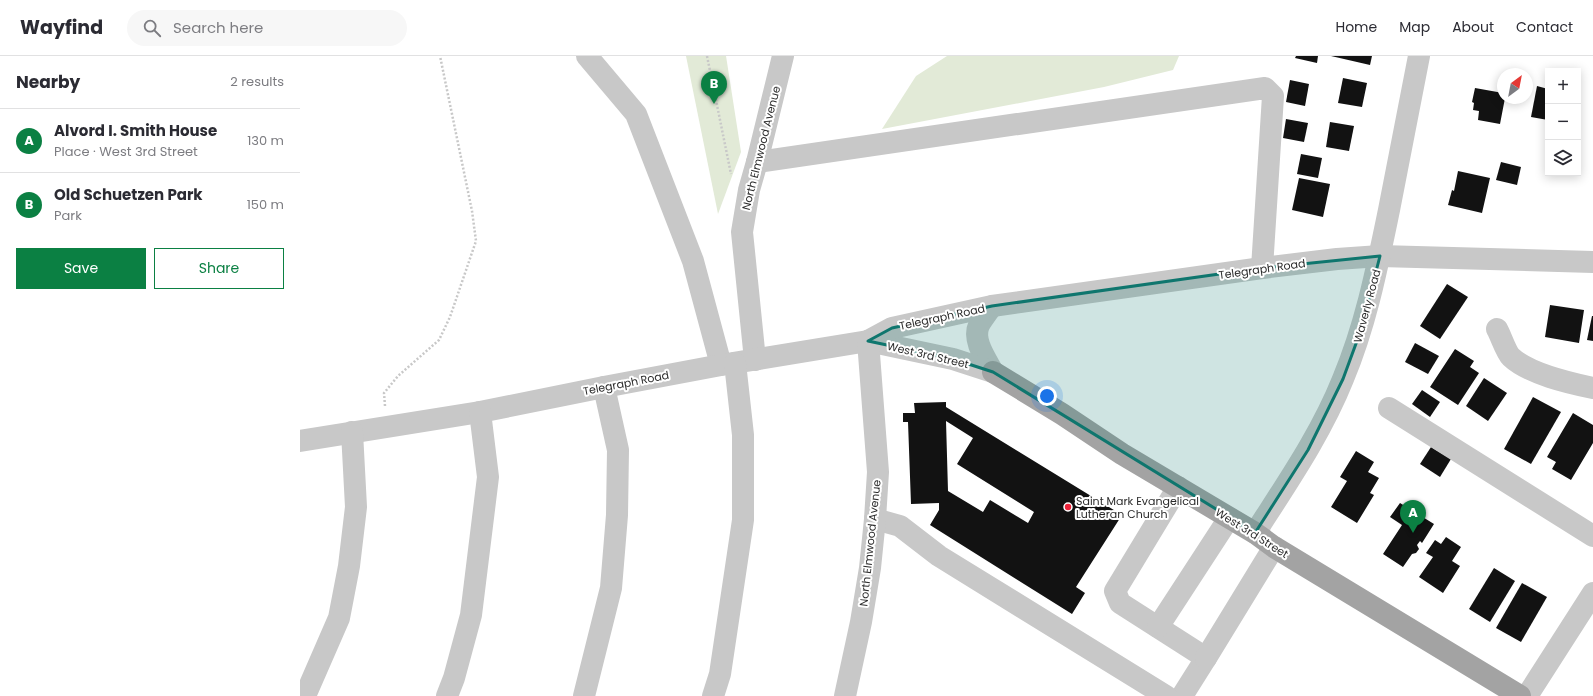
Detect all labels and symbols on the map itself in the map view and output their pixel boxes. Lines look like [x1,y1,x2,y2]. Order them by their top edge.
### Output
north arrow [1497,68,1533,104]
pin: B [701,71,727,104]
street label: North Elmwood Avenue [738,84,784,212]
street label: Telegraph Road [1218,255,1306,283]
street label: Waverly Road [1349,267,1385,345]
street label: Telegraph Road [898,300,986,334]
street label: West 3rd Street [886,338,970,372]
street label: Telegraph Road [582,367,670,399]
your location [1037,386,1057,406]
street label: North Elmwood Avenue [855,479,885,607]
place label: Saint Mark Evangelical Lutheran Church [1076,493,1199,522]
pin: A [1400,500,1426,533]
marker: Saint Mark Evangelical Lutheran Church [1063,502,1073,512]
street label: West 3rd Street [1212,504,1292,562]

